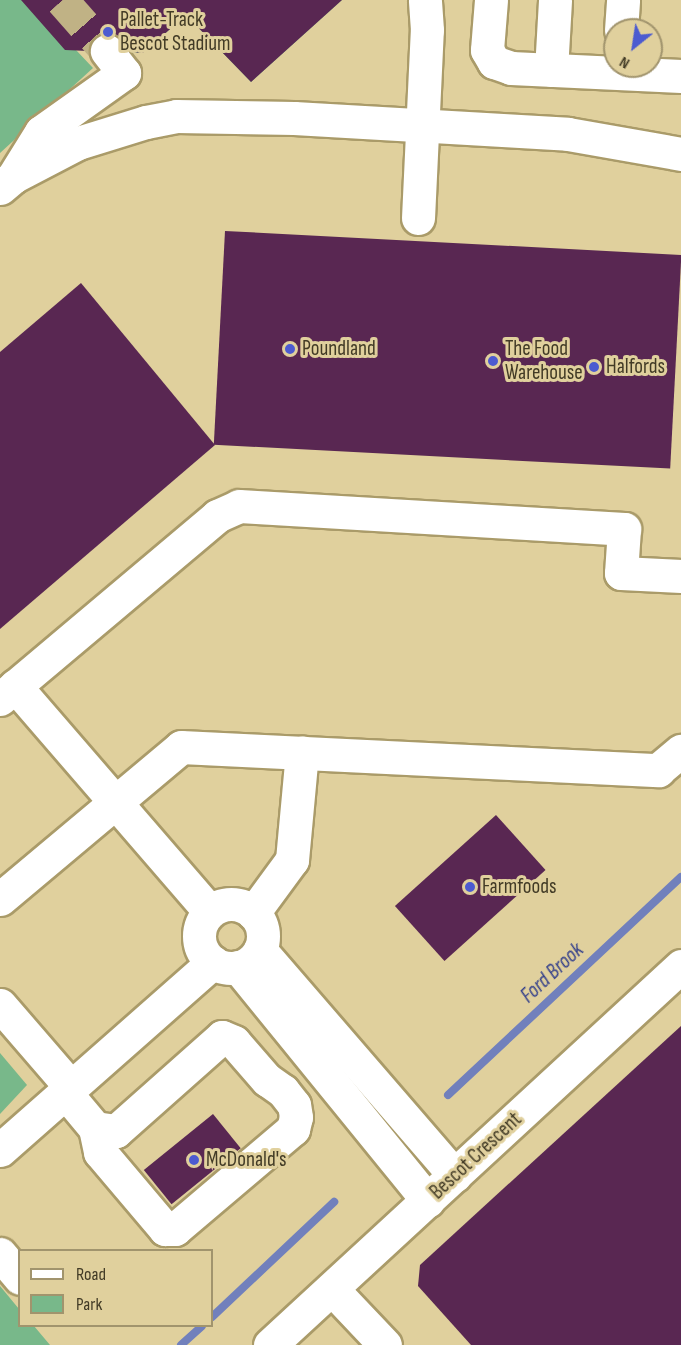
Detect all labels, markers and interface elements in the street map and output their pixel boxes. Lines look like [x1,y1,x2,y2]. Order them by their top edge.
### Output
place label: Pallet-Track Bescot Stadium [120,7,230,57]
north arrow [603,18,663,78]
marker: Pallet-Track Bescot Stadium [101,25,115,39]
text: N [616,52,633,73]
place label: Poundland [302,336,376,362]
place label: The Food Warehouse [505,336,583,386]
marker: Poundland [283,342,297,356]
marker: The Food Warehouse [486,354,500,368]
place label: Halfords [606,354,665,380]
marker: Halfords [587,360,601,374]
place label: Farmfoods [482,874,557,900]
marker: Farmfoods [463,880,477,894]
water label: Ford Brook [515,937,589,1009]
street label: Bescot Crescent [425,1107,527,1205]
place label: McDonald's [206,1147,286,1173]
marker: McDonald's [187,1153,201,1167]
legend [18,1249,213,1327]
text: Road [76,1264,106,1285]
text: Park [76,1294,102,1315]

